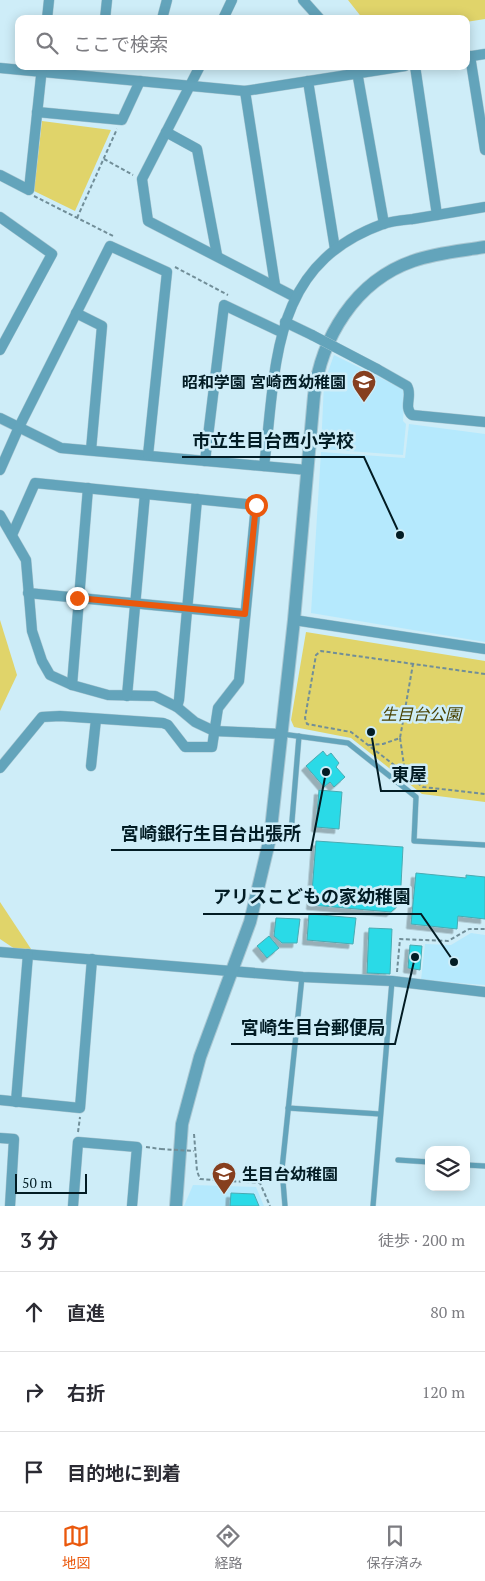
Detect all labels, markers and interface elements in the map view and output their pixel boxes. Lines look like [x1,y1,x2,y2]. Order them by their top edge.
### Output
search box [15,15,470,70]
icon: search [33,29,61,57]
text: ここで検索 [73,31,168,56]
school or university icon: 昭和学園 宮崎西幼稚園 [351,369,377,403]
place label: 昭和学園 宮崎西幼稚園 [182,371,346,393]
callout: 市立生目台西小学校 [182,424,364,457]
text: 市立生目台西小学校 [192,428,354,452]
route start [245,494,268,517]
route end [66,587,89,610]
park label: 生目台公園 [381,703,463,725]
callout: 東屋 [381,758,437,791]
text: 東屋 [391,762,427,786]
callout: 宮崎銀行生目台出張所 [111,817,311,850]
text: 宮崎銀行生目台出張所 [121,821,301,845]
callout: アリスこどもの家幼稚園 [203,881,421,914]
text: アリスこどもの家幼稚園 [213,884,411,908]
callout: 宮崎生目台郵便局 [231,1011,395,1044]
text: 宮崎生目台郵便局 [241,1015,385,1039]
map controls [425,1146,470,1191]
button: layers [425,1146,470,1191]
school or university icon: 生目台幼稚園 [211,1161,237,1195]
place label: 生目台幼稚園 [242,1163,338,1185]
scale bar [15,1171,88,1194]
text: 50 m [22,1173,52,1192]
text: 3 分 [20,1226,59,1254]
text: 徒歩 · 200 m [378,1229,465,1251]
icon: ahead [20,1298,48,1326]
text: 直進 [67,1300,105,1325]
text: 80 m [430,1301,465,1323]
icon: right [20,1378,48,1406]
text: 右折 [67,1380,105,1405]
text: 120 m [422,1381,465,1403]
icon: arrive [20,1458,48,1486]
text: 目的地に到着 [67,1460,181,1485]
tab: 地図 [62,1522,90,1572]
tab: 経路 [214,1522,242,1572]
tab: 保存済み [367,1522,423,1572]

